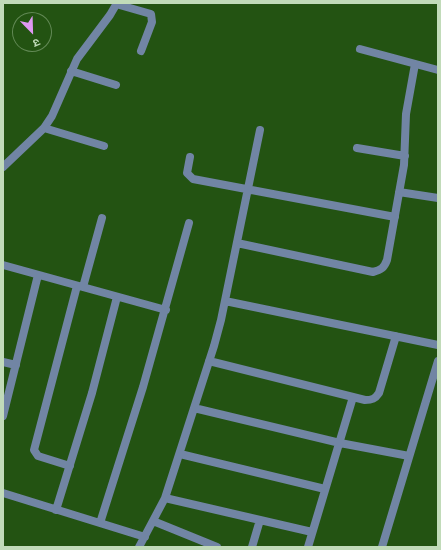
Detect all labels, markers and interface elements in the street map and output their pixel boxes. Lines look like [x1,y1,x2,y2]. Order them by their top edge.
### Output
north arrow [12,12,52,52]
text: उ [31,35,42,50]

